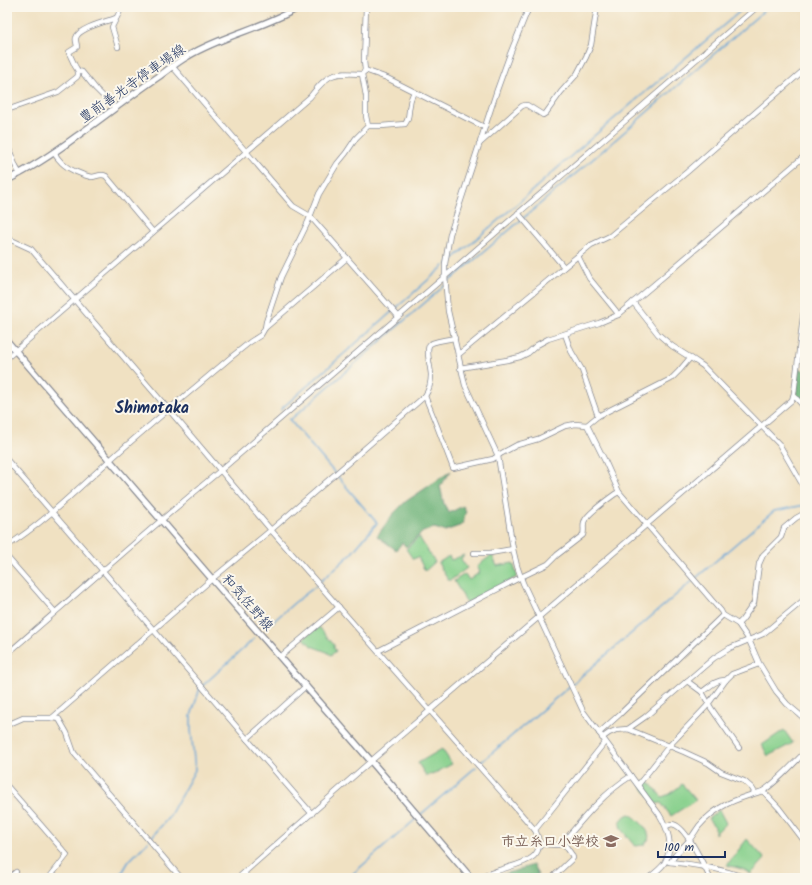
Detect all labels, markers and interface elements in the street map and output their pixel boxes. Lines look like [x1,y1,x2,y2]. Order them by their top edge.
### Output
street label: 豊前善光寺停車場線 [75,39,190,129]
district label: Shimotaka [115,396,189,421]
street label: 和気佐野線 [216,569,279,636]
place label: 市立糸口小学校 [501,831,599,853]
school or university icon: 市立糸口小学校 [602,832,620,850]
scale bar [658,833,725,859]
text: 100 m [664,838,695,857]

